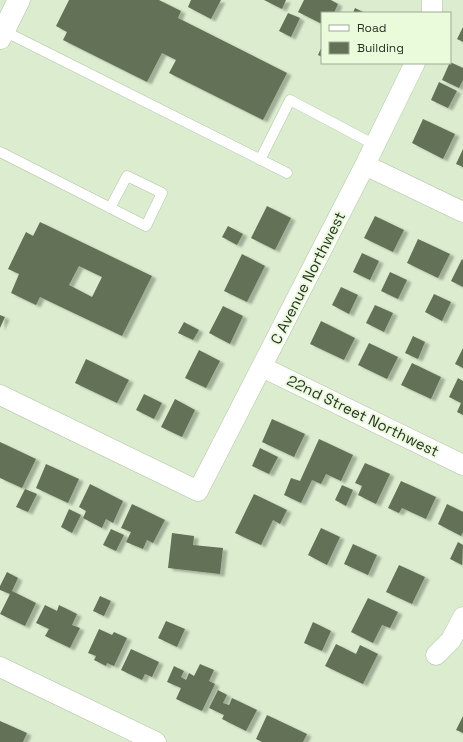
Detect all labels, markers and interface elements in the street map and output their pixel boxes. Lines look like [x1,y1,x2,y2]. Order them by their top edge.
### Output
legend [321,12,451,64]
text: Road [357,20,386,36]
text: Building [357,40,404,56]
street label: C Avenue Northwest [266,208,349,347]
street label: 22nd Street Northwest [284,370,442,461]

